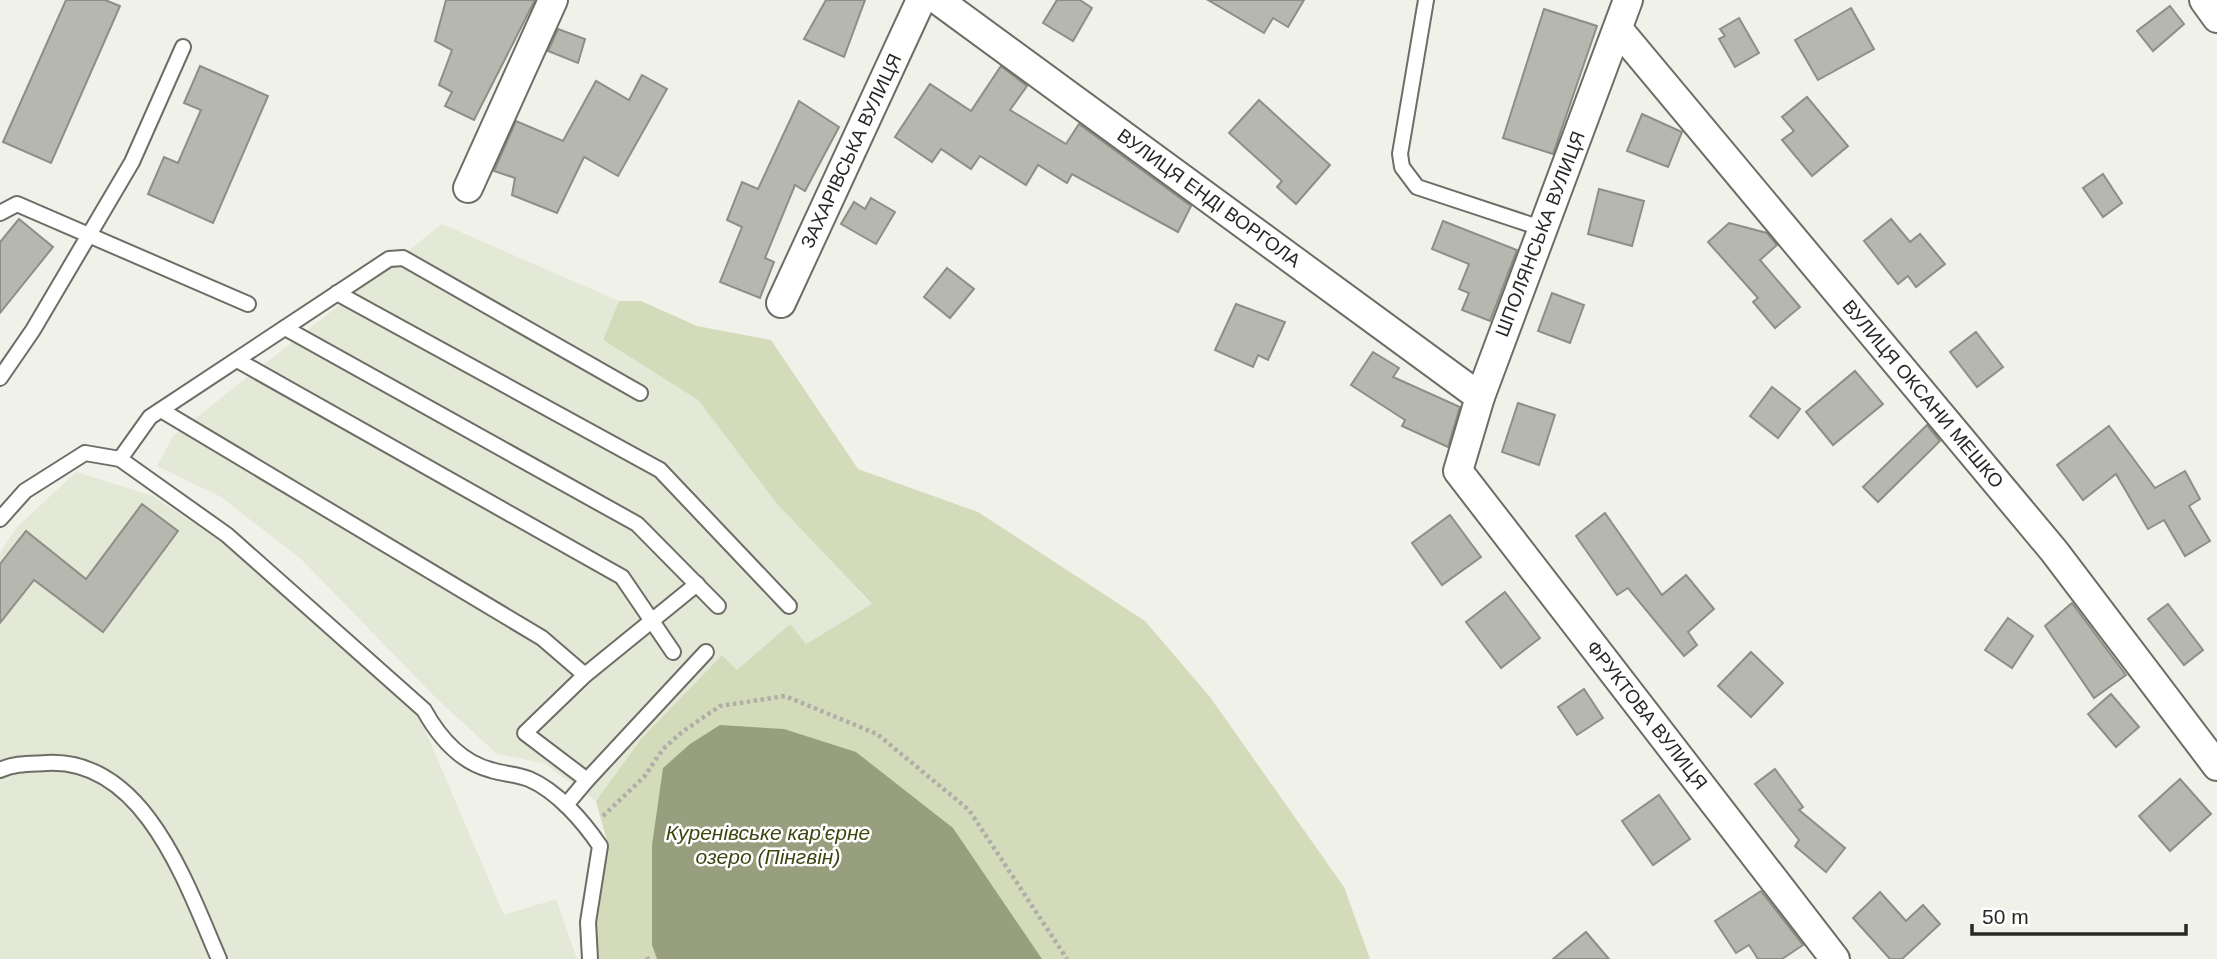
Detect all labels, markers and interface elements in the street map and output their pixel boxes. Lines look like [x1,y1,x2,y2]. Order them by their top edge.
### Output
street label: ЗАХАРІВСЬКА ВУЛИЦЯ [797,50,905,252]
street label: ВУЛИЦЯ ЕНДІ ВОРГОЛА [1113,125,1305,272]
street label: ШПОЛЯНСЬКА ВУЛИЦЯ [1491,128,1589,340]
street label: ВУЛИЦЯ ОКСАНИ МЕШКО [1838,296,2008,492]
street label: ФРУКТОВА ВУЛИЦЯ [1582,637,1712,793]
water label: Куренівське кар'єрне озеро (Пінгвін) [666,821,870,868]
scale bar [1972,892,2186,936]
text: 50 m [1982,905,2029,928]

